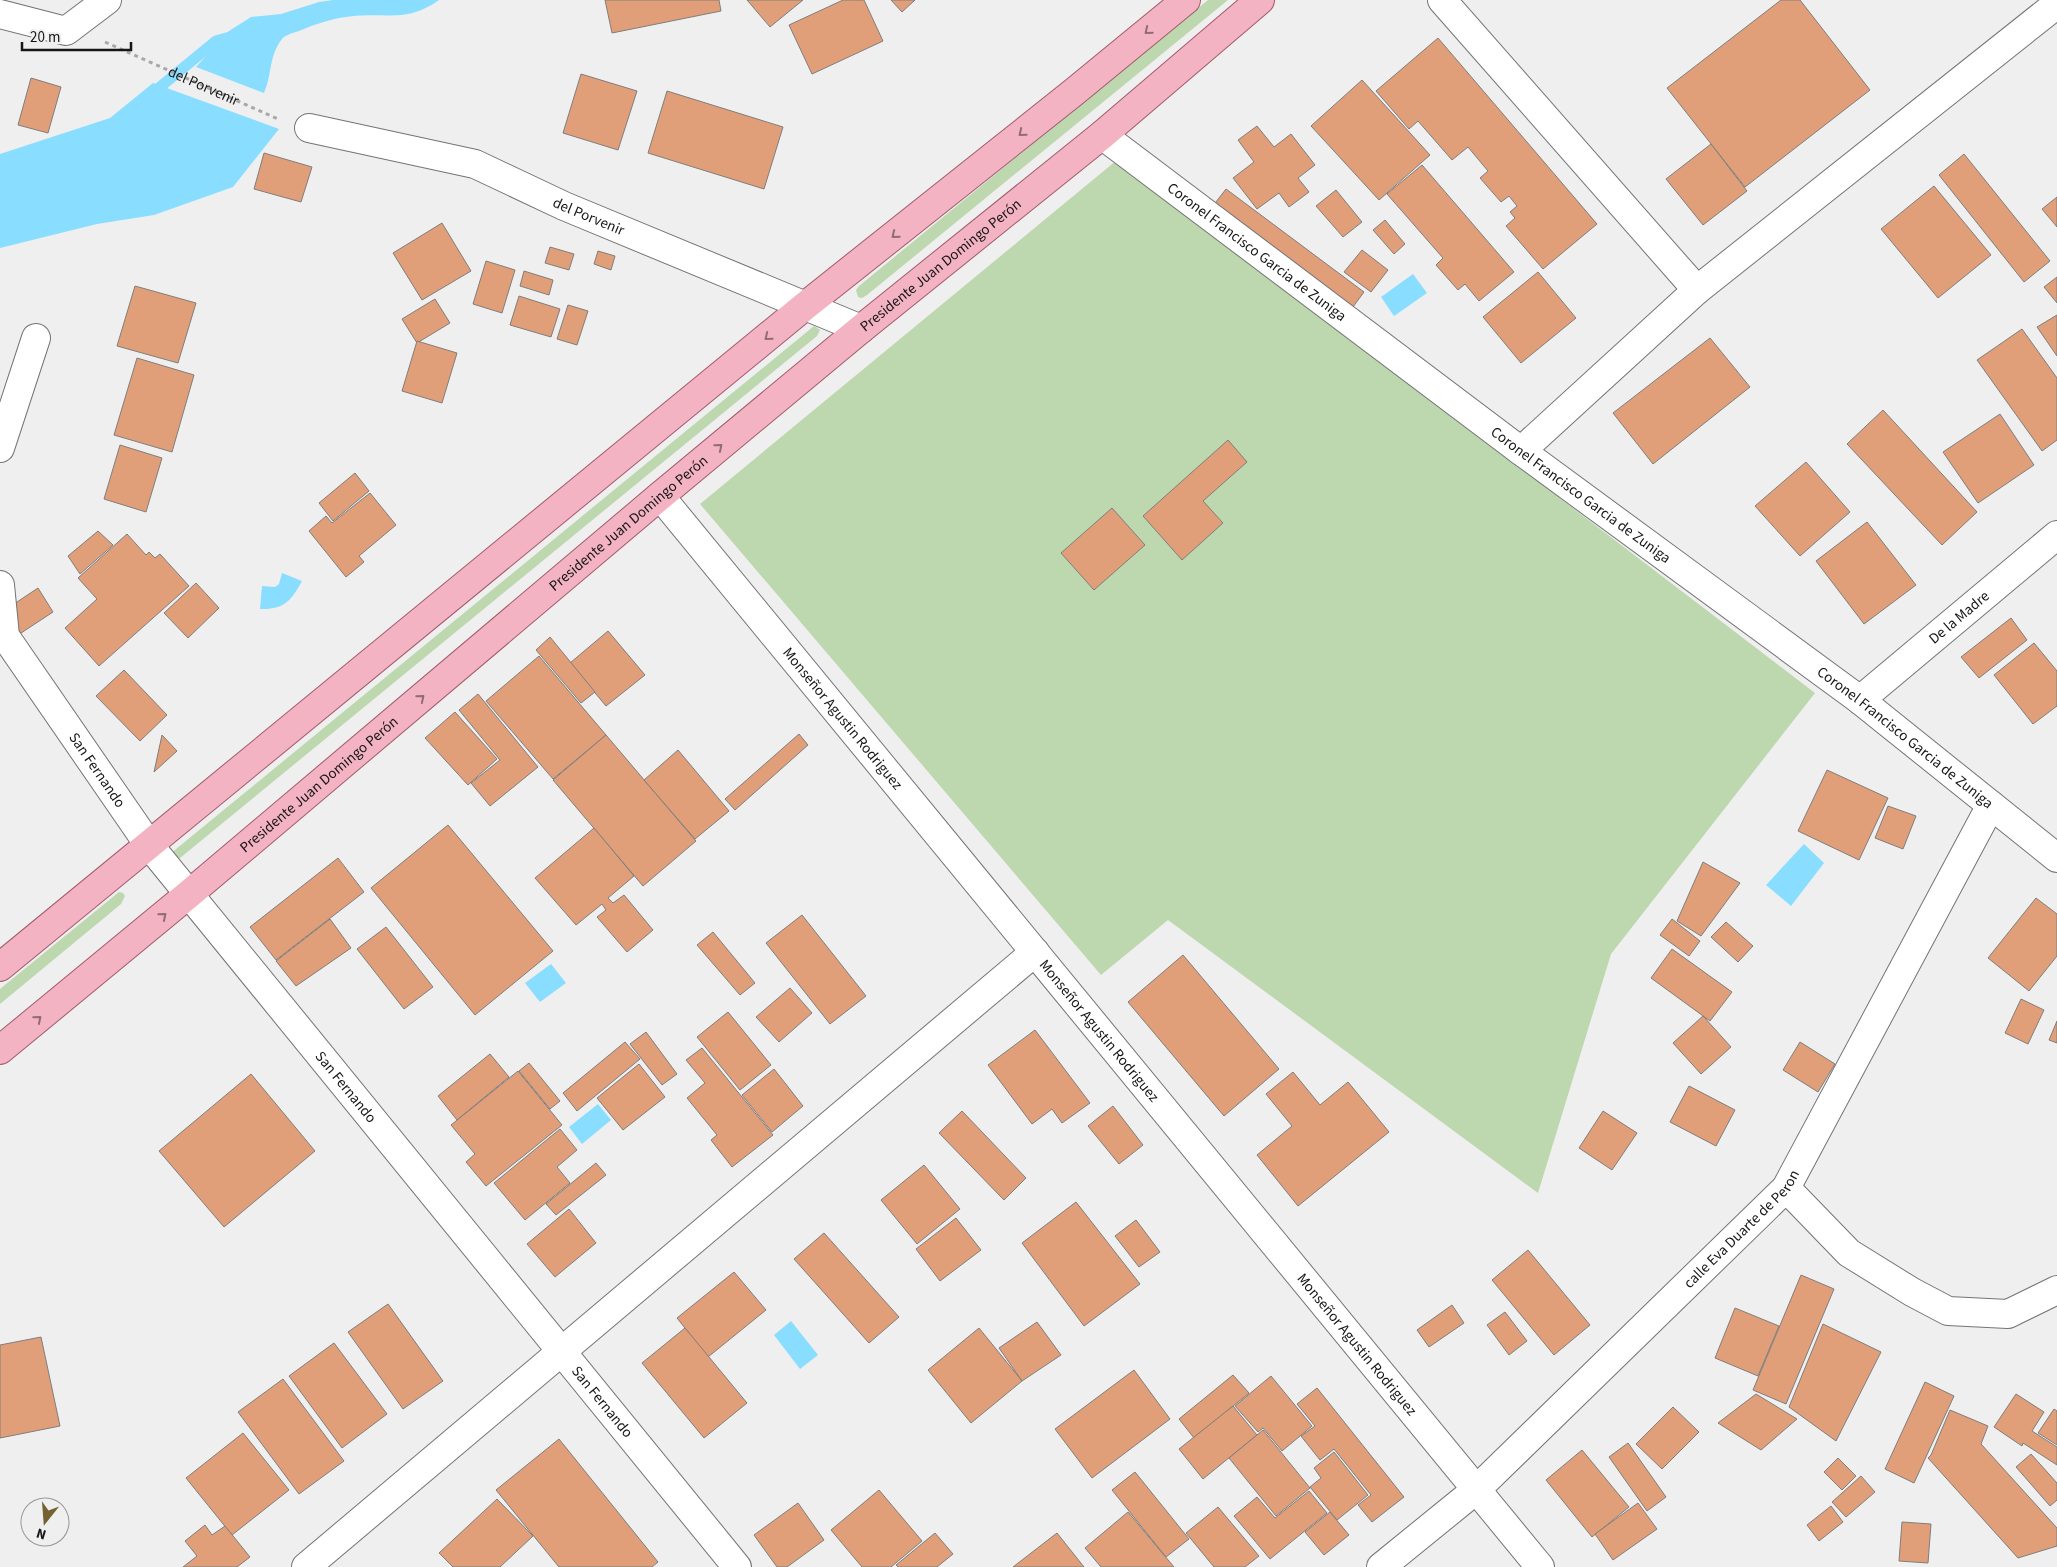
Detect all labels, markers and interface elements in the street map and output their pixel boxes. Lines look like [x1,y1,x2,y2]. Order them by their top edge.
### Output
scale bar [22,20,131,52]
one-way arrow [1145,25,1154,34]
text: 20 m [30,27,60,48]
street label: del Porvenir [164,61,243,112]
one-way arrow [1019,128,1028,136]
street label: Coronel Francisco Garcia de Zuniga [1163,178,1350,327]
street label: del Porvenir [549,192,628,241]
street label: Presidente Juan Domingo Perón [856,194,1026,337]
one-way arrow [892,229,901,237]
one-way arrow [765,331,774,339]
street label: Coronel Francisco Garcia de Zuniga [1486,422,1675,569]
one-way arrow [713,444,722,452]
street label: Presidente Juan Domingo Perón [545,450,713,596]
street label: De la Madre [1924,586,1994,649]
street label: Monseñor Agustin Rodriguez [778,643,907,795]
street label: Coronel Francisco Garcia de Zuniga [1812,662,1997,814]
one-way arrow [415,695,424,704]
street label: Presidente Juan Domingo Perón [235,712,403,858]
street label: San Fernando [64,728,130,812]
one-way arrow [157,912,166,921]
street label: Monseñor Agustin Rodriguez [1034,955,1164,1107]
one-way arrow [32,1016,41,1025]
street label: San Fernando [310,1047,381,1128]
street label: calle Eva Duarte de Peron [1679,1166,1805,1293]
street label: Monseñor Agustin Rodriguez [1292,1269,1422,1420]
street label: San Fernando [566,1362,638,1442]
north arrow [20,1497,70,1547]
text: N [34,1523,49,1544]

